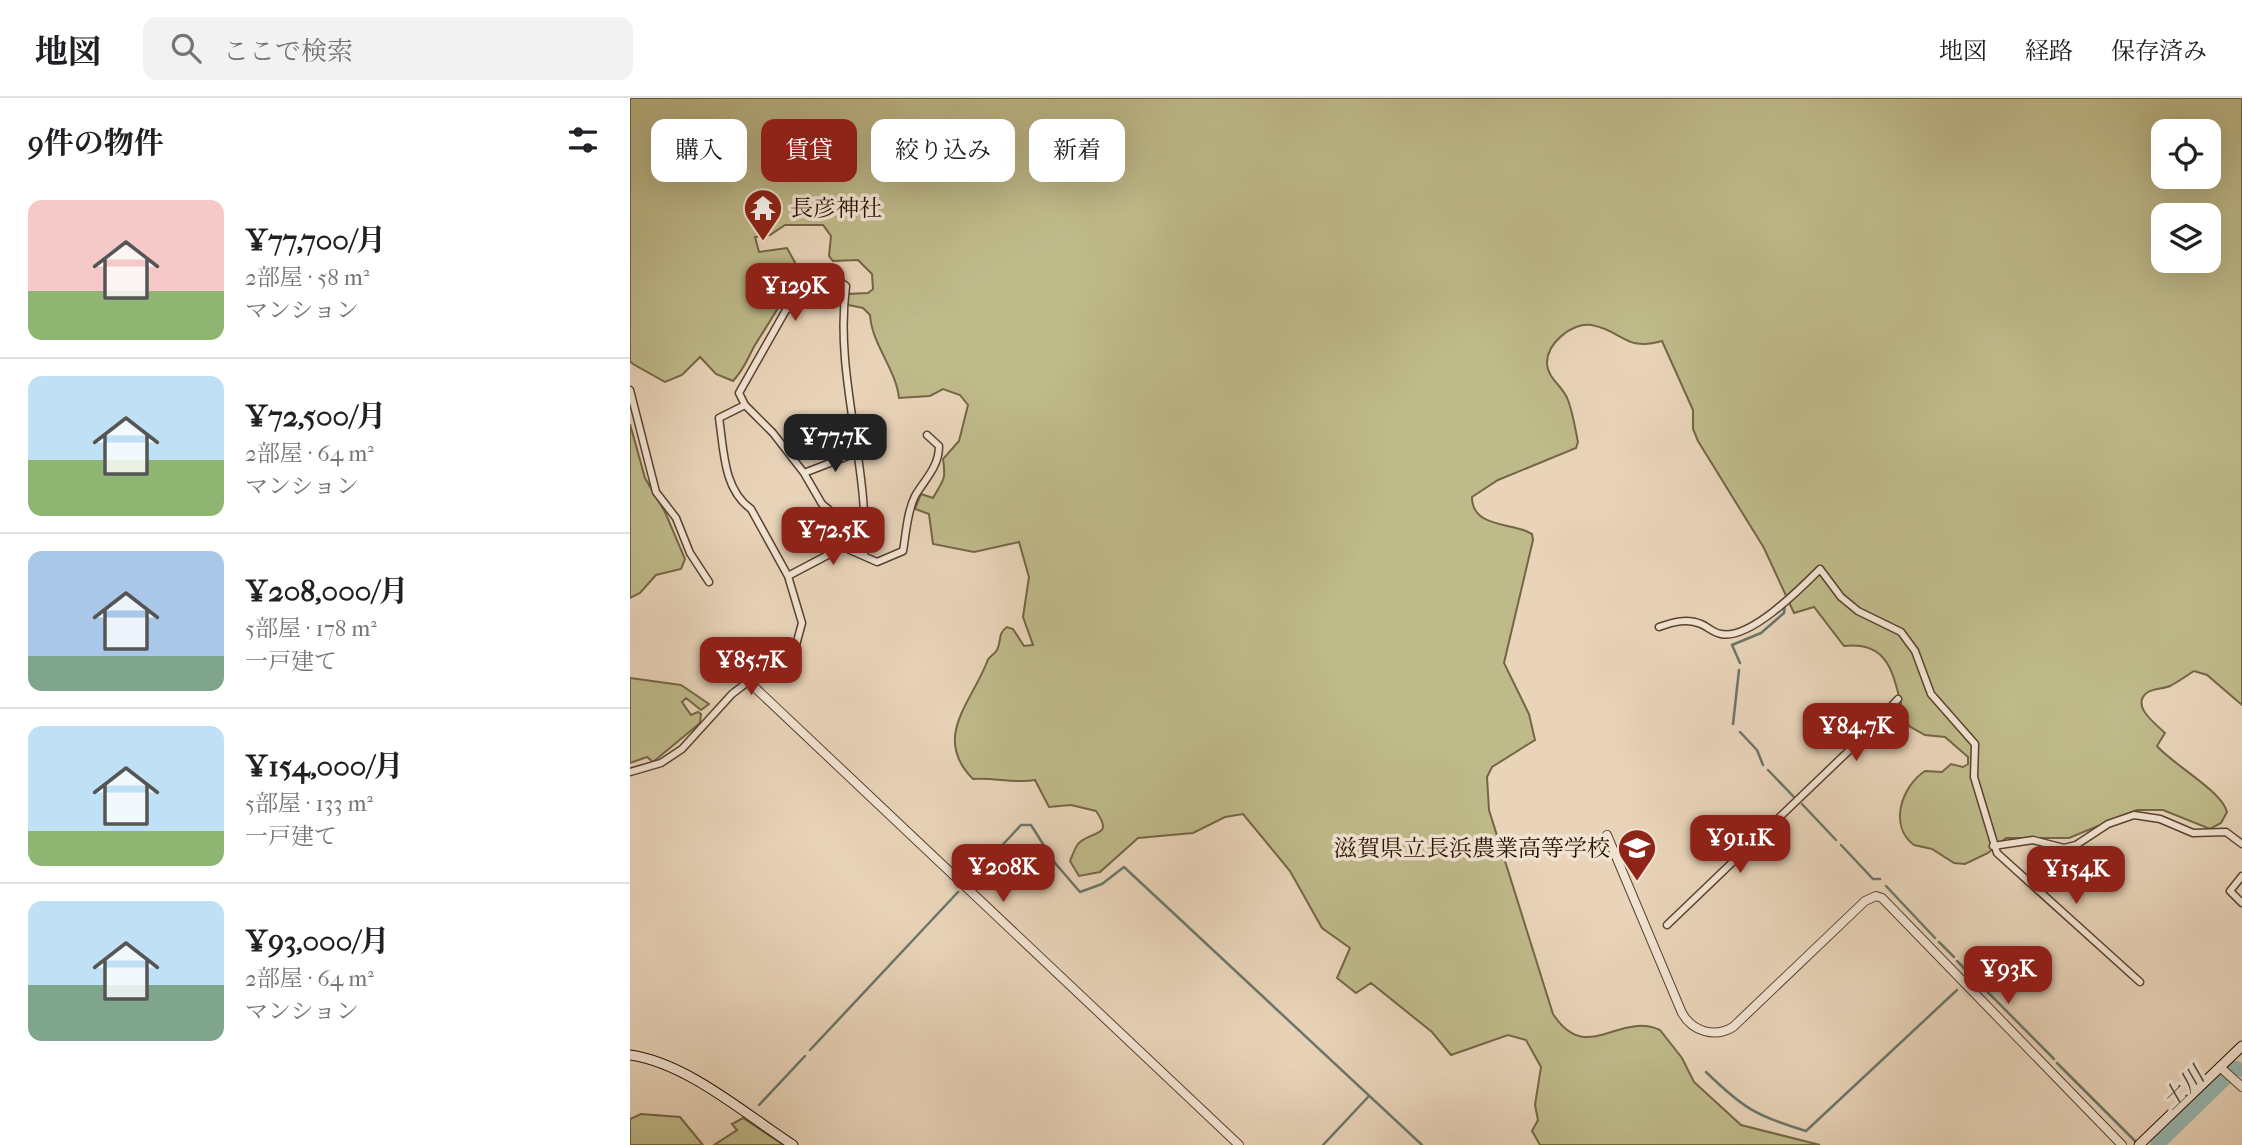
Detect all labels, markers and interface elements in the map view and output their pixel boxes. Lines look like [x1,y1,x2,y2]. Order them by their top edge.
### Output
search box [143,17,633,80]
icon: search [167,29,205,67]
text: 地図 [35,33,101,72]
text: ここで検索 [223,36,353,67]
text: 地図 [1939,37,1987,65]
text: 経路 [2025,37,2073,65]
text: 保存済み [2111,37,2207,65]
chip: 購入 [651,119,747,182]
chip: 賃貸 [761,119,857,182]
chip: 絞り込み [871,119,1015,182]
chip: 新着 [1029,119,1125,182]
map controls [2151,119,2221,273]
button: locate [2151,119,2221,189]
icon: filters [564,121,602,159]
text: 9件の物件 [28,126,164,161]
temple icon: 長彦神社 [742,187,784,242]
place label: 長彦神社 [790,195,882,222]
button: layers [2151,203,2221,273]
text: ¥77,700/月 [245,223,386,258]
icon: home [84,228,168,312]
text: 2部屋 · 58 m² [245,264,369,291]
pin: ¥129K [746,264,844,323]
text: ¥129K [762,272,828,299]
text: マンション [245,297,359,324]
text: ¥72,500/月 [245,399,386,434]
icon: home [84,404,168,488]
pin: ¥77.7K [778,414,892,474]
text: ¥77.7K [800,423,870,450]
text: 2部屋 · 64 m² [245,440,374,467]
text: マンション [245,473,359,500]
pin: ¥72.5K [776,508,890,567]
text: ¥72.5K [798,516,868,543]
text: ¥208,000/月 [245,574,409,609]
icon: home [84,579,168,663]
text: 5部屋 · 178 m² [245,615,377,642]
pin: ¥85.7K [694,638,808,697]
text: ¥85.7K [716,646,786,673]
text: 一戸建て [245,648,337,675]
pin: ¥84.7K [1799,704,1913,763]
text: ¥84.7K [1819,712,1893,739]
text: ¥154,000/月 [245,749,404,784]
icon: home [84,754,168,838]
text: 5部屋 · 133 m² [245,790,373,817]
pin: ¥91.1K [1683,816,1797,875]
text: 一戸建て [245,823,337,850]
text: ¥91.1K [1706,824,1774,851]
school or university icon: 滋賀県立長浜農業高等学校 [1616,827,1658,882]
place label: 滋賀県立長浜農業高等学校 [1334,835,1610,862]
pin: ¥208K [954,844,1052,904]
pin: ¥154K [2027,846,2125,906]
text: ¥208K [968,853,1038,880]
text: ¥154K [2043,855,2109,882]
text: ¥93,000/月 [245,924,390,959]
icon: home [84,929,168,1013]
pin: ¥93K [1967,946,2049,1006]
text: ¥93K [1980,955,2036,982]
text: 2部屋 · 64 m² [245,965,374,992]
text: マンション [245,998,359,1025]
water label: 土川 [2156,1059,2212,1115]

